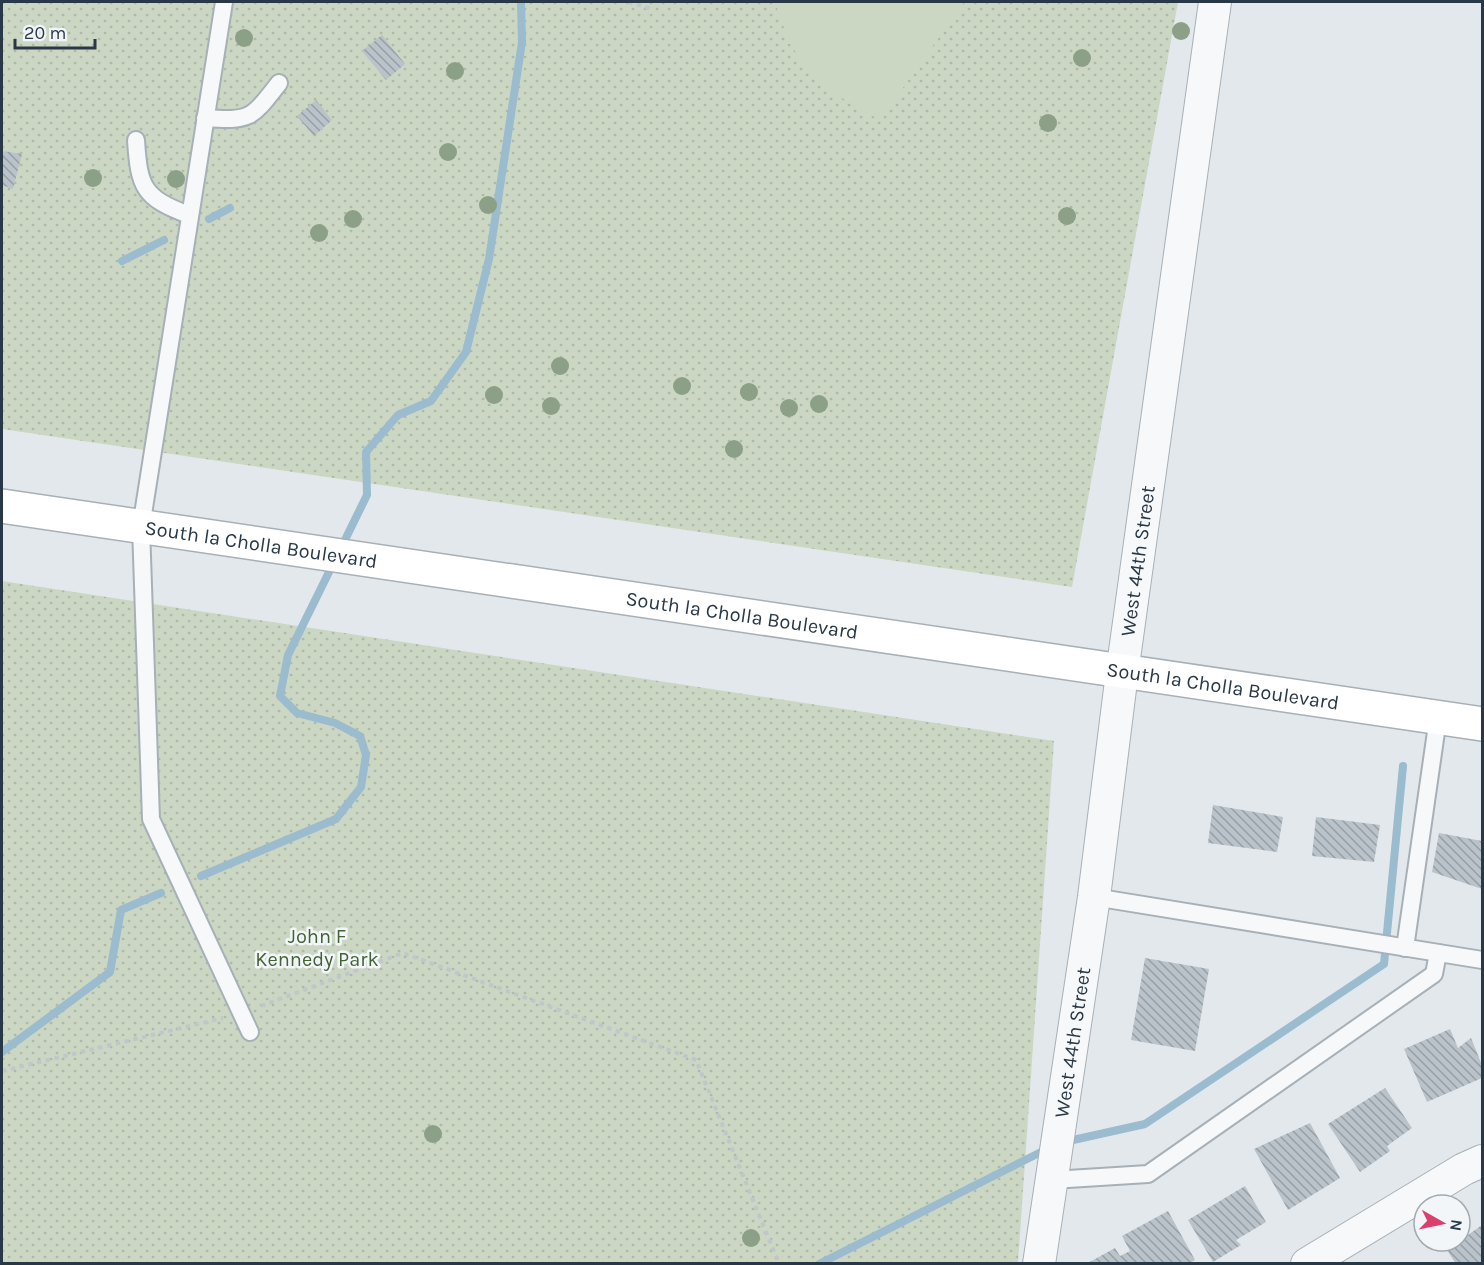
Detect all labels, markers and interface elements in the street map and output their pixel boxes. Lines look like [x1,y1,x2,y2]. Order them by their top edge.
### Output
scale bar [15,12,94,50]
text: 20 m [24,22,66,44]
street label: West 44th Street [1116,484,1160,638]
street label: South la Cholla Boulevard [143,516,379,573]
street label: South la Cholla Boulevard [624,587,860,644]
street label: South la Cholla Boulevard [1105,658,1341,715]
park label: John F Kennedy Park [255,925,379,971]
street label: West 44th Street [1050,965,1095,1119]
north arrow [1412,1193,1472,1253]
text: N [1446,1218,1467,1232]

